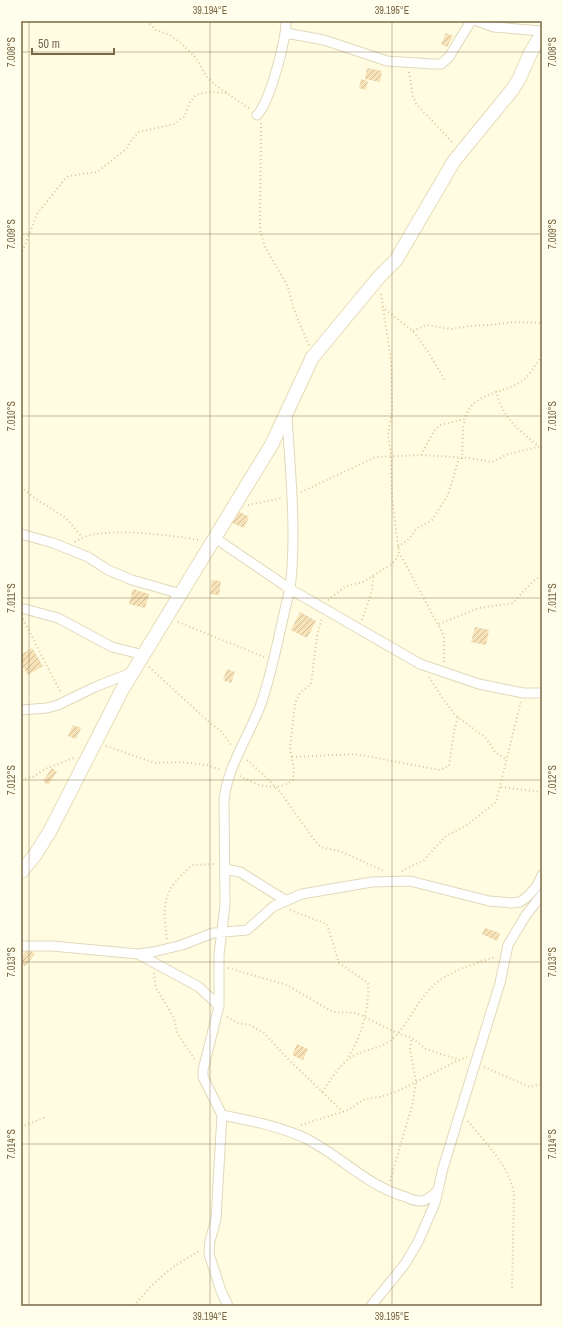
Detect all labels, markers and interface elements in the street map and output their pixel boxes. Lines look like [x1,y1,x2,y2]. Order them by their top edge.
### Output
text: 39.194°E [193,4,227,17]
text: 39.195°E [375,4,409,17]
scale bar [32,30,114,56]
text: 7.008°S [5,36,18,67]
text: 50 m [38,36,60,52]
text: 7.008°S [546,36,559,67]
text: 7.009°S [5,218,18,249]
text: 7.009°S [546,218,559,249]
text: 7.010°S [5,400,18,431]
text: 7.010°S [546,400,559,431]
text: 7.011°S [5,583,18,613]
text: 7.011°S [546,583,559,613]
text: 7.012°S [5,764,18,795]
text: 7.012°S [546,764,559,795]
text: 7.013°S [5,946,18,977]
text: 7.013°S [546,946,559,977]
text: 7.014°S [5,1128,18,1159]
text: 7.014°S [546,1128,559,1159]
text: 39.194°E [193,1310,227,1323]
text: 39.195°E [375,1310,409,1323]

